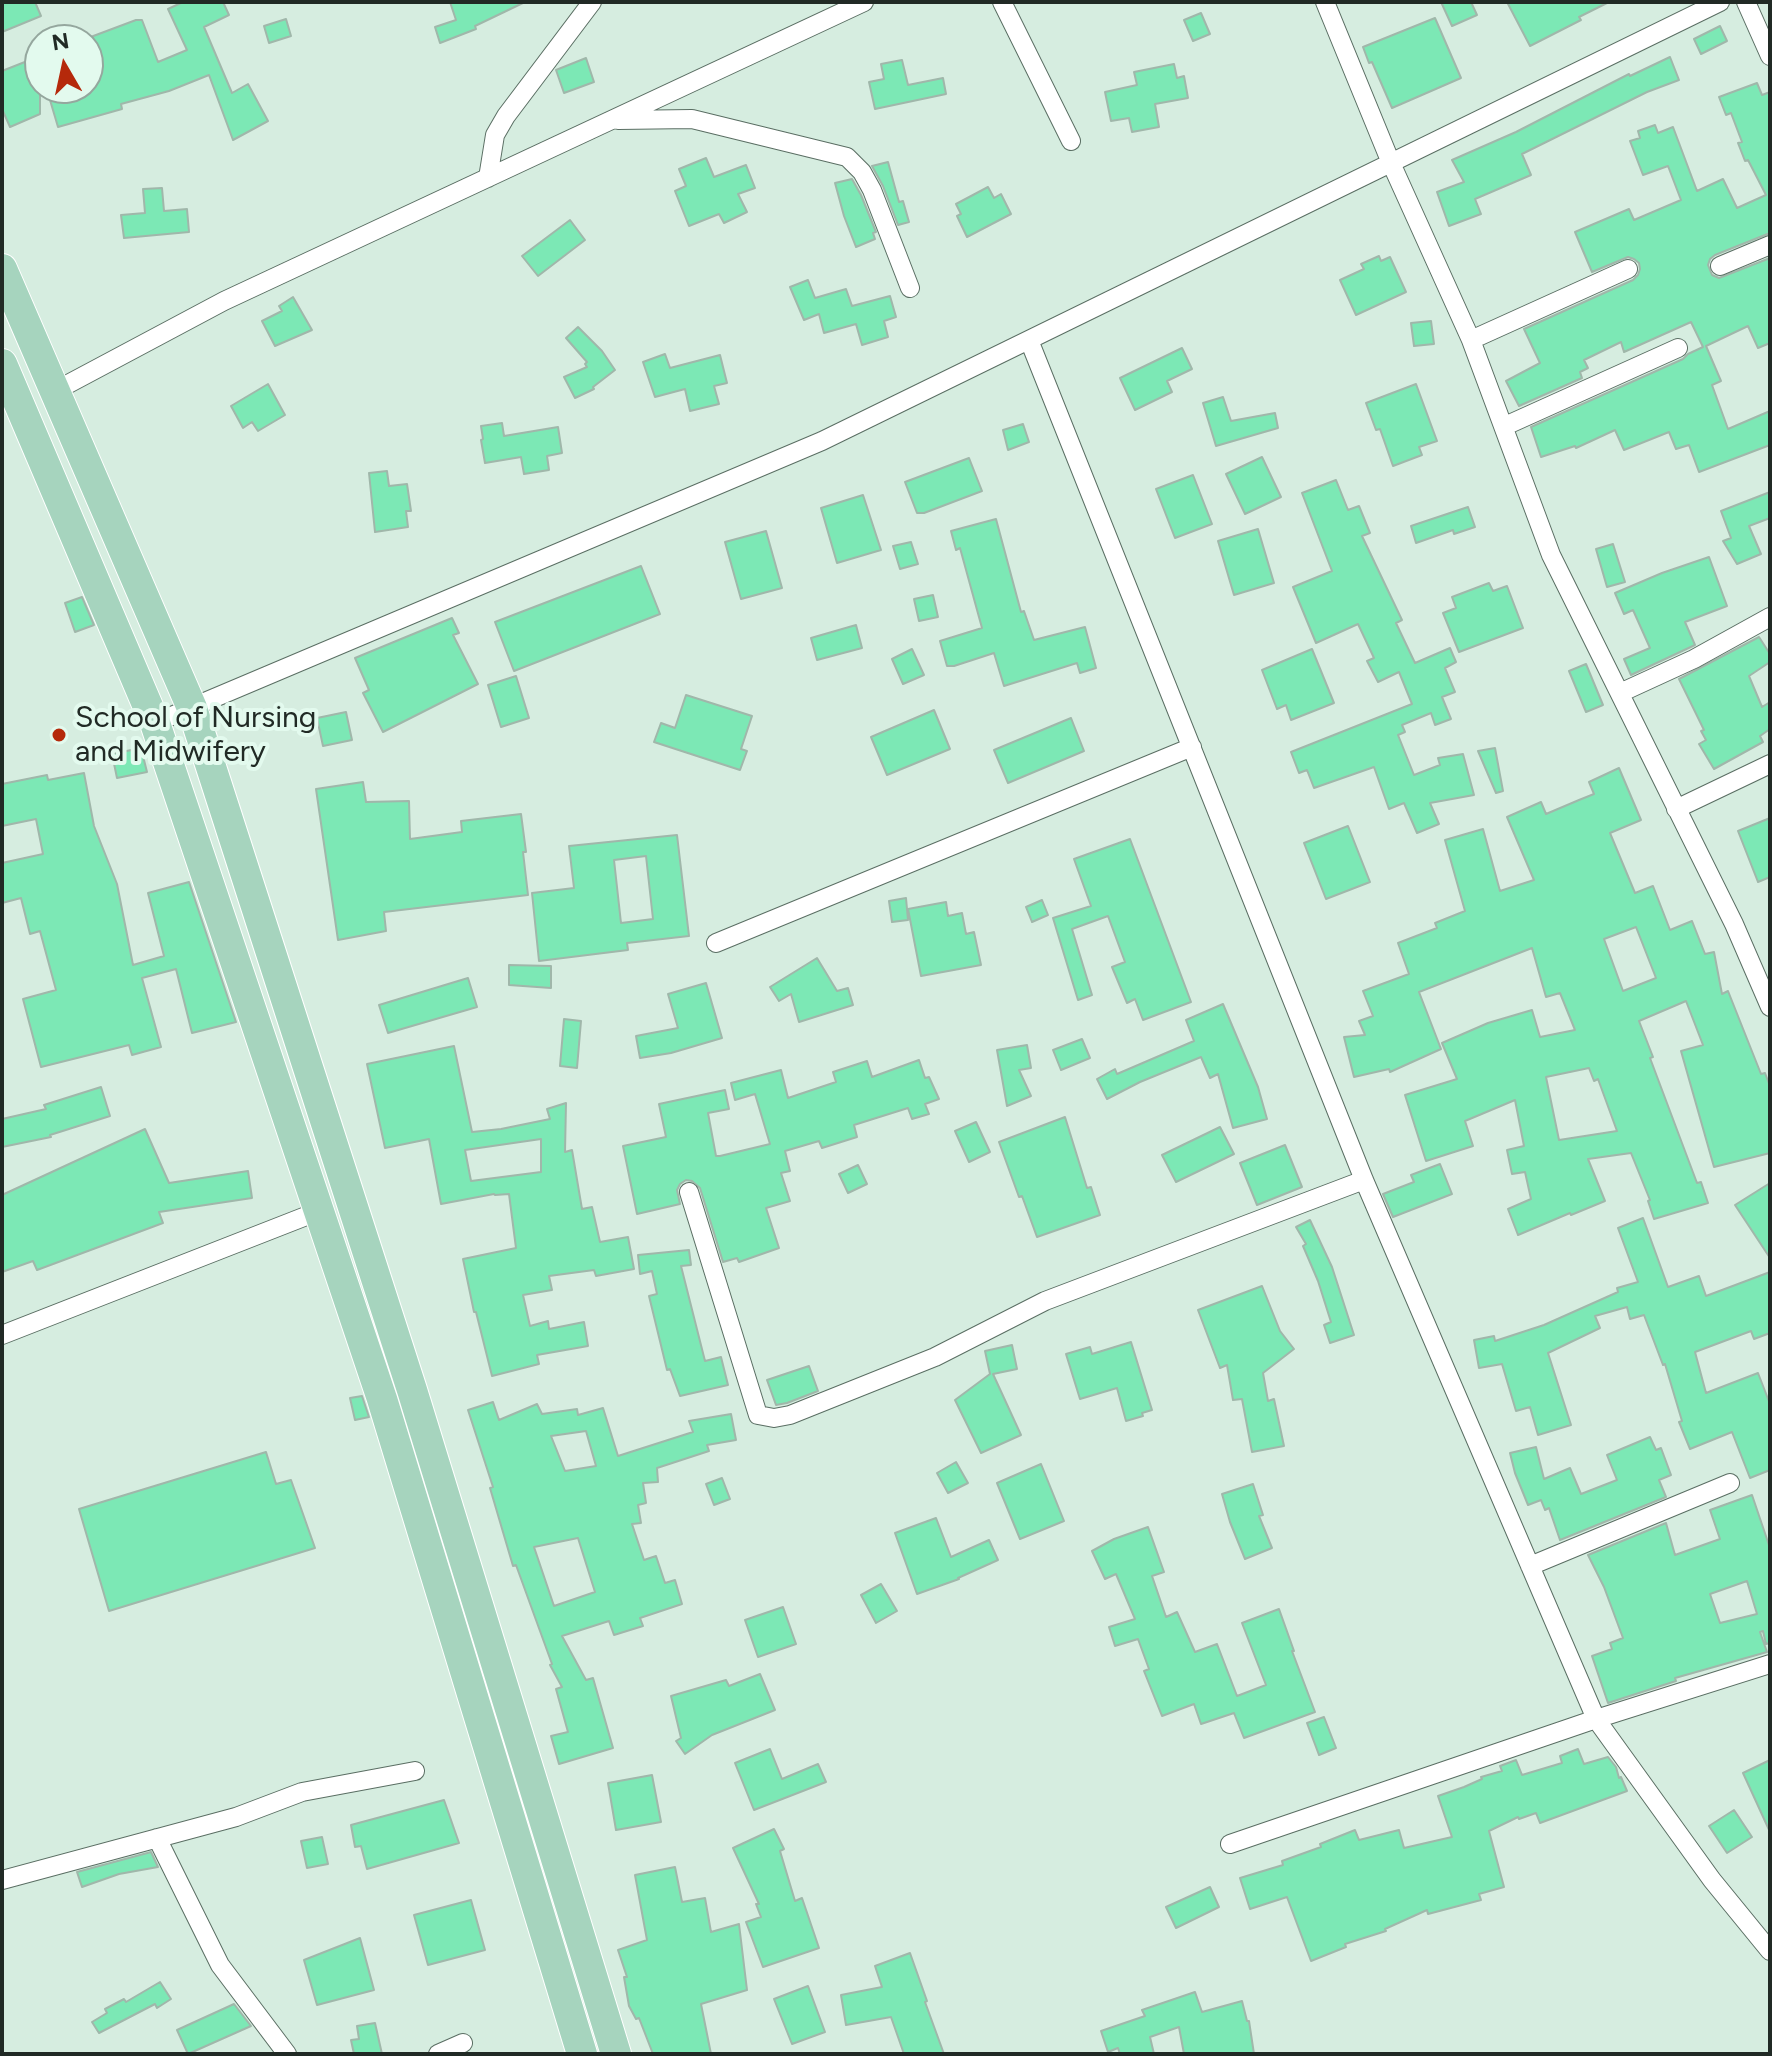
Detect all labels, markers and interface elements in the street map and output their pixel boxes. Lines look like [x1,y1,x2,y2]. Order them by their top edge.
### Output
north arrow [24,24,104,104]
text: N [50,27,71,56]
place label: School of Nursing and Midwifery [75,700,316,770]
marker: School of Nursing and Midwifery [50,726,68,744]

